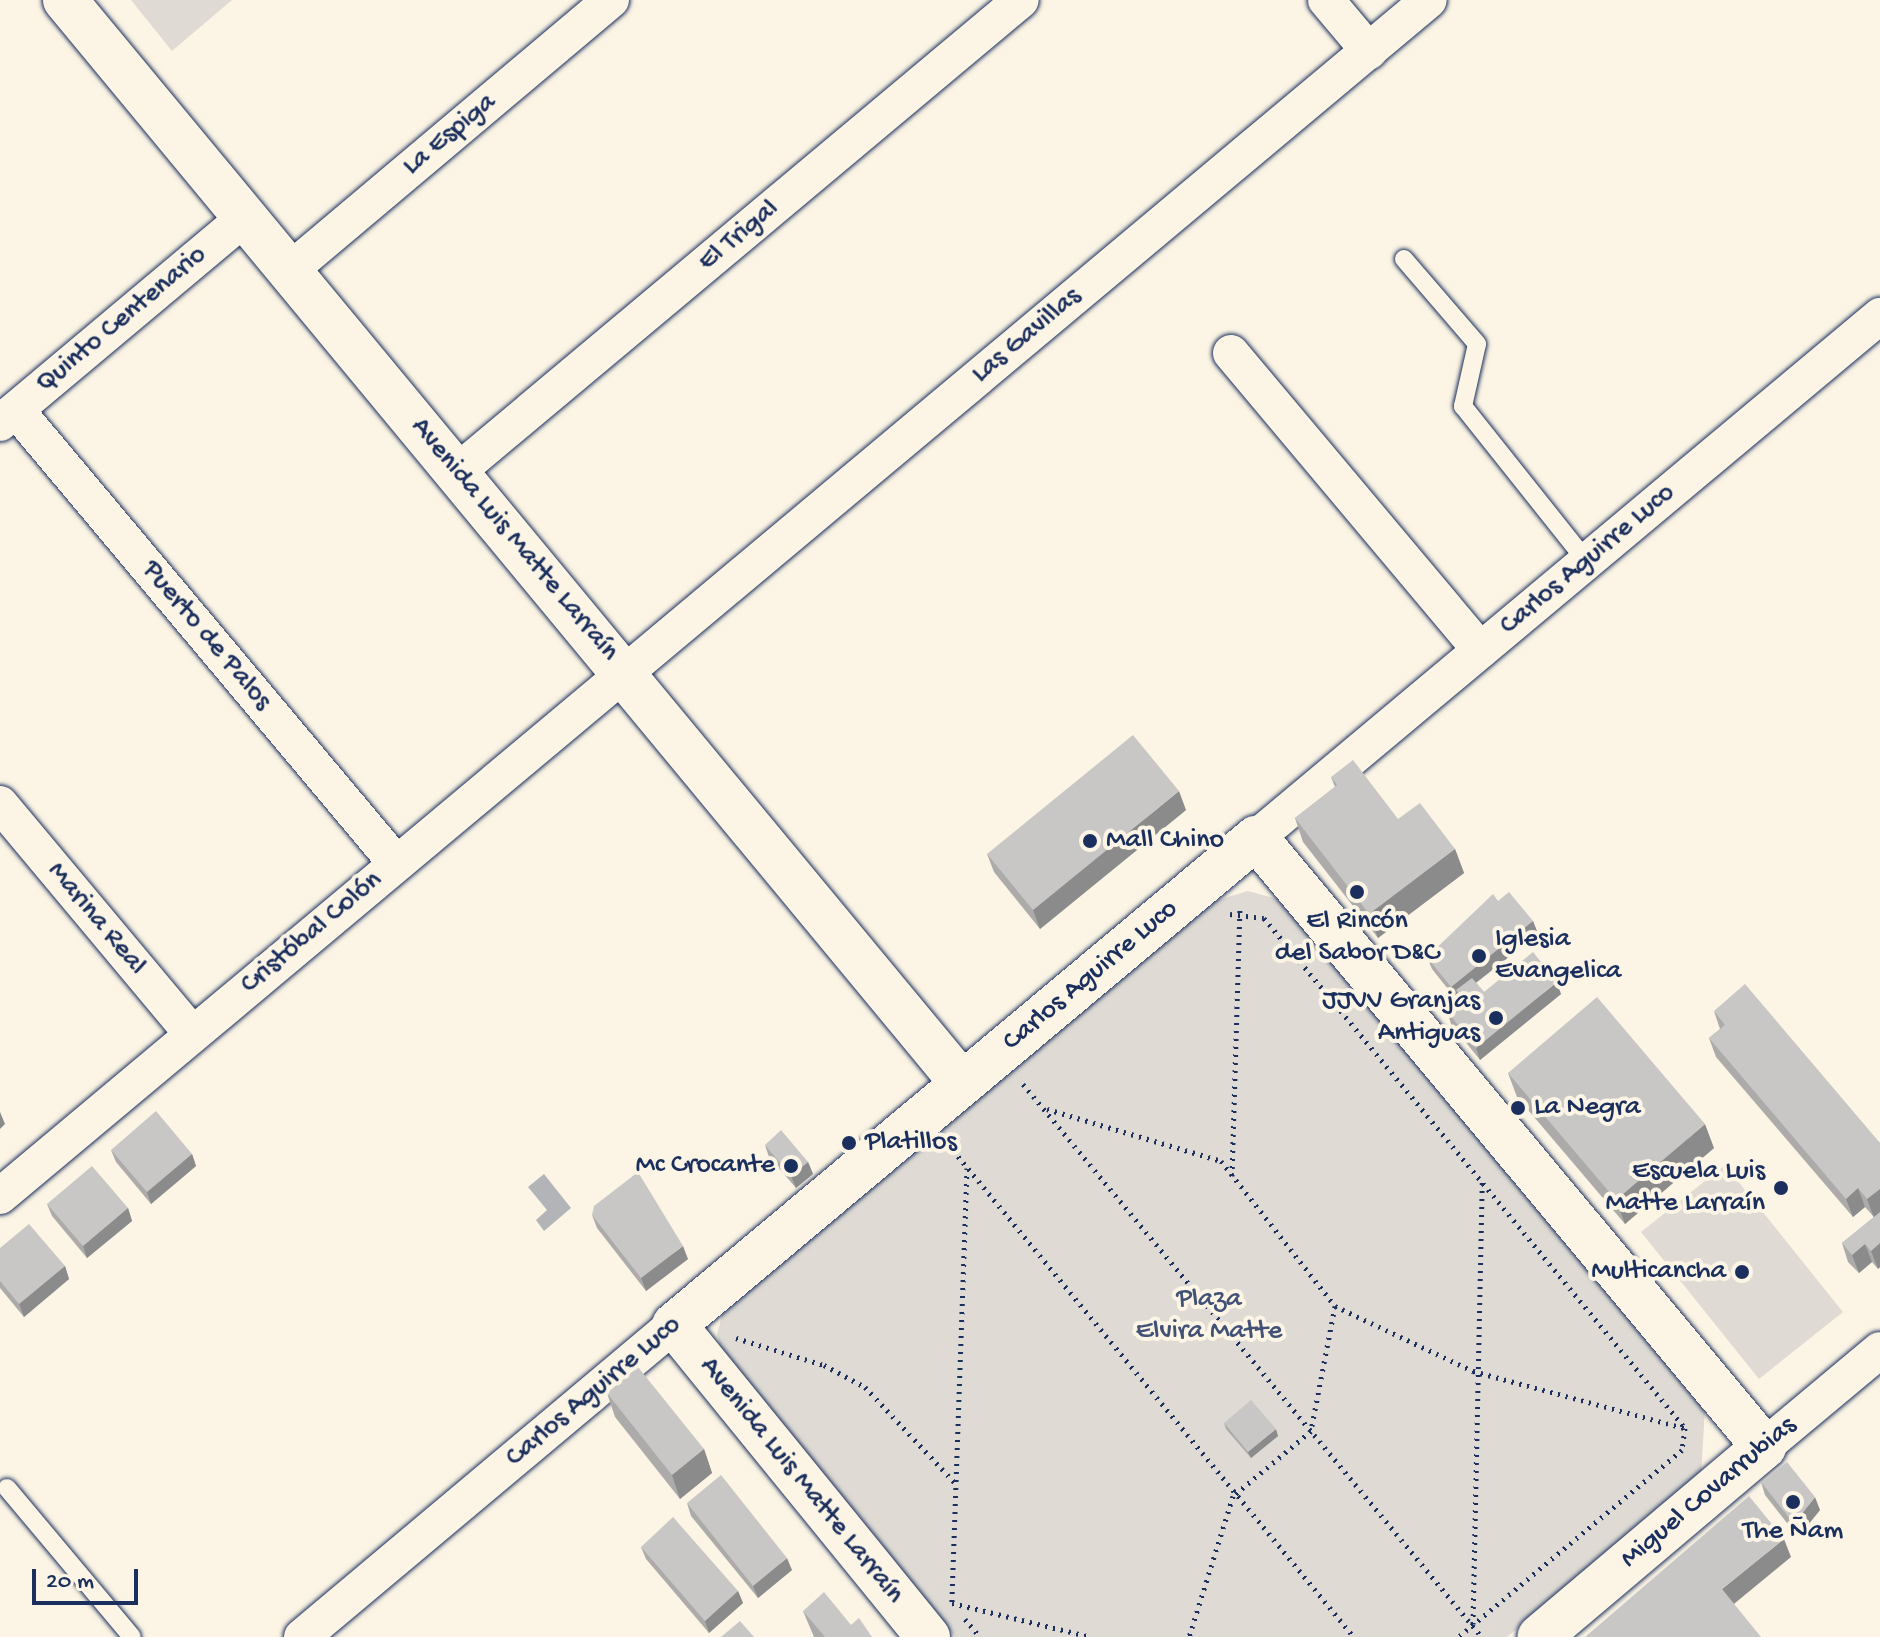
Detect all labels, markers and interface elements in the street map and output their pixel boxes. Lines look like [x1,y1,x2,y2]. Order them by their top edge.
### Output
street label: La Espiga [396,86,504,184]
street label: El Trigal [692,193,786,279]
street label: Quinto Centenario [30,239,214,401]
street label: Las Gavillas [965,281,1089,391]
street label: Avenida Luis Matte Larraín [402,412,626,668]
street label: Carlos Aguirre Luco [1494,477,1682,643]
street label: Puerto de Palos [134,554,278,718]
place label: Mall Chino [1106,824,1224,858]
marker: Mall Chino [1081,832,1099,850]
street label: Marina Real [39,856,153,982]
street label: Cristóbal Colón [234,864,390,1002]
marker: El Rincón del Sabor D&C [1348,883,1366,901]
street label: Carlos Aguirre Luco [997,893,1185,1059]
place label: El Rincón del Sabor D&C [1275,905,1439,971]
place label: Iglesia Evangelica [1495,923,1621,989]
marker: Iglesia Evangelica [1470,947,1488,965]
place label: JJVV Granjas Antiguas [1322,985,1480,1051]
marker: JJVV Granjas Antiguas [1487,1009,1505,1027]
place label: La Negra [1534,1091,1641,1125]
marker: La Negra [1509,1099,1527,1117]
place label: Platillos [865,1126,957,1160]
marker: Platillos [840,1134,858,1152]
place label: Mc Crocante [636,1149,775,1183]
place label: Escuela Luis Matte Larraín [1606,1155,1765,1221]
marker: Mc Crocante [782,1157,800,1175]
marker: Escuela Luis Matte Larraín [1772,1179,1790,1197]
place label: Multicancha [1591,1255,1726,1289]
marker: Multicancha [1733,1263,1751,1281]
park label: Plaza Elvira Matte [1136,1283,1282,1349]
street label: Carlos Aguirre Luco [500,1309,688,1475]
street label: Avenida Luis Matte Larraín [691,1351,911,1611]
street label: Miguel Covarrubias [1614,1410,1804,1576]
marker: The Ñam [1784,1493,1802,1511]
place label: The Ñam [1743,1515,1843,1549]
scale bar [36,1553,142,1603]
text: 20 m [46,1568,94,1597]

